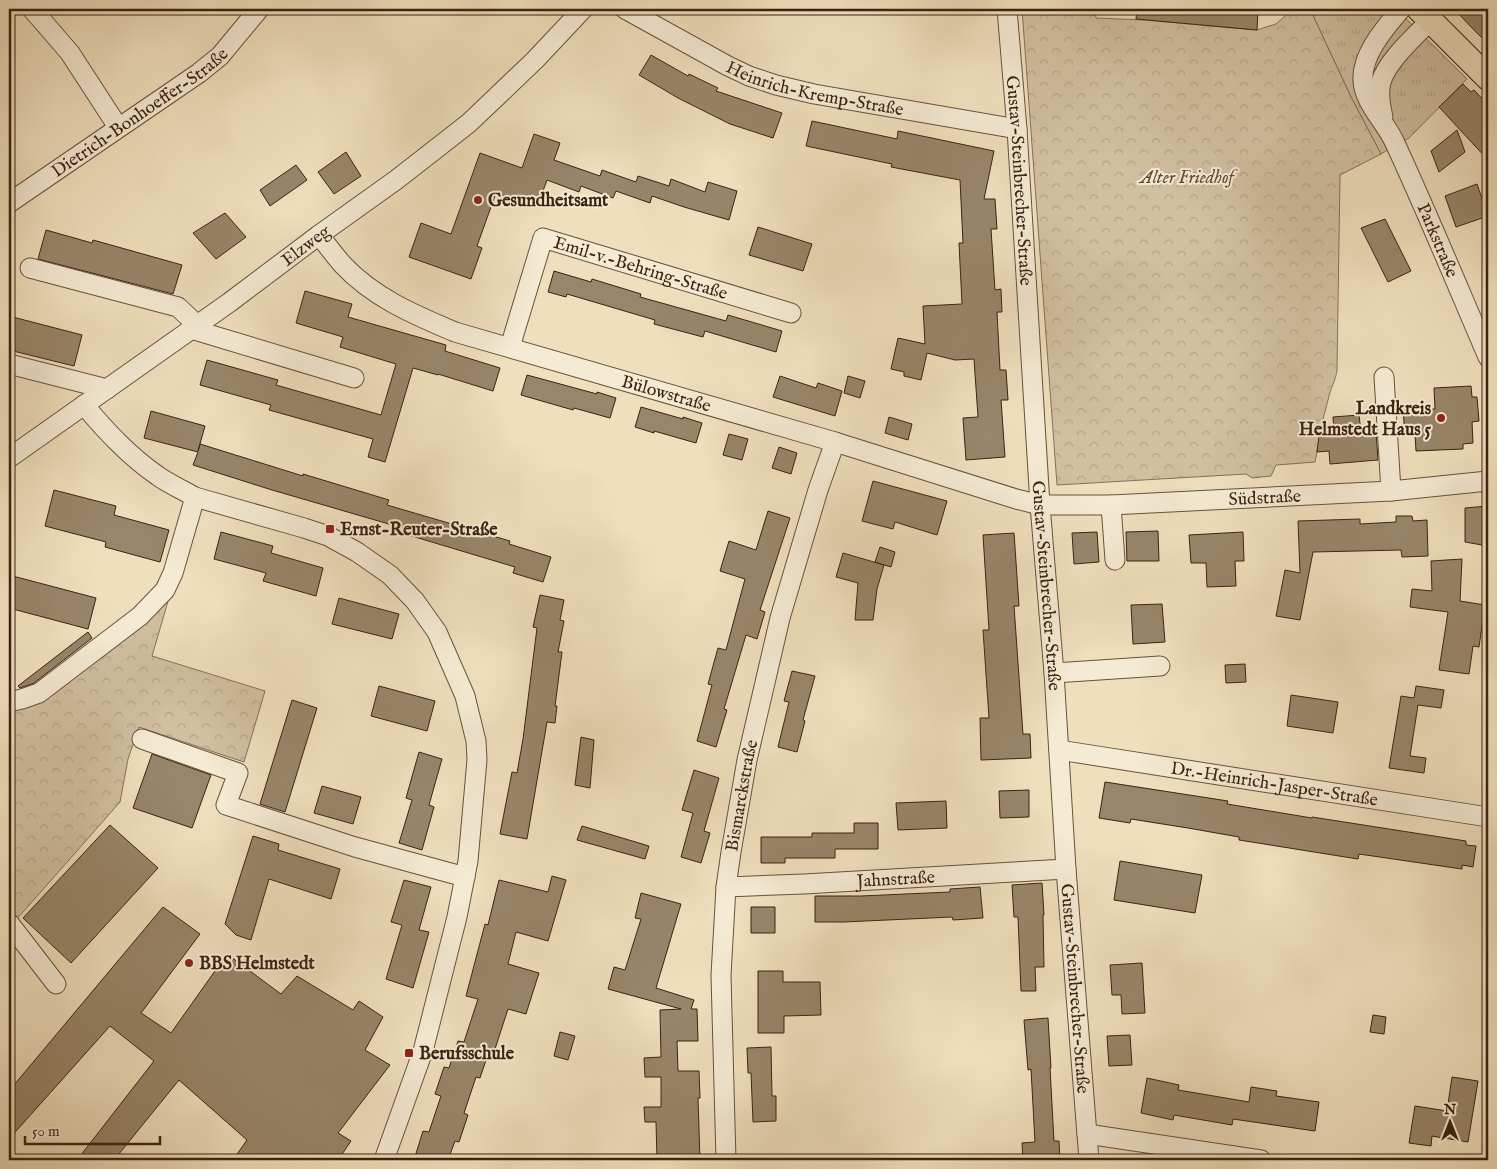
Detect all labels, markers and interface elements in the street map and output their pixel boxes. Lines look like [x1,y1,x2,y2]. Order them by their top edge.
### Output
street label: Dietrich-Bonhoeffer-Straße [48,44,235,183]
street label: Heinrich-Kremp-Straße [722,57,905,122]
street label: Gustav-Steinbrecher-Straße [1000,75,1037,286]
park label: Alter Friedhof [1138,167,1238,190]
place label: Gesundheitsamt [488,190,609,213]
marker: Gesundheitsamt [472,194,484,206]
street label: Parkstraße [1410,200,1463,281]
street label: Elzweg [277,220,336,272]
street label: Emil-v.-Behring-Straße [551,232,730,306]
street label: Bülowstraße [619,371,713,418]
place label: Landkreis Helmstedt Haus 5 [1299,398,1432,442]
marker: Landkreis Helmstedt Haus 5 [1435,412,1447,424]
street label: Gustav-Steinbrecher-Straße [1026,480,1065,691]
street label: Südstraße [1228,486,1302,512]
place label: Ernst-Reuter-Straße [340,519,498,542]
marker: Ernst-Reuter-Straße [324,523,336,535]
street label: Bismarckstraße [721,738,764,853]
street label: Dr.-Heinrich-Jasper-Straße [1169,758,1379,813]
street label: Jahnstraße [854,867,936,894]
street label: Gustav-Steinbrecher-Straße [1054,883,1094,1095]
place label: BBS Helmstedt [199,953,316,976]
marker: BBS Helmstedt [183,957,195,969]
place label: Berufsschule [419,1043,515,1066]
marker: Berufsschule [403,1047,415,1059]
north arrow [1424,1096,1474,1146]
text: N [1443,1101,1456,1119]
scale bar [25,1114,160,1146]
text: 50 m [32,1122,60,1141]

